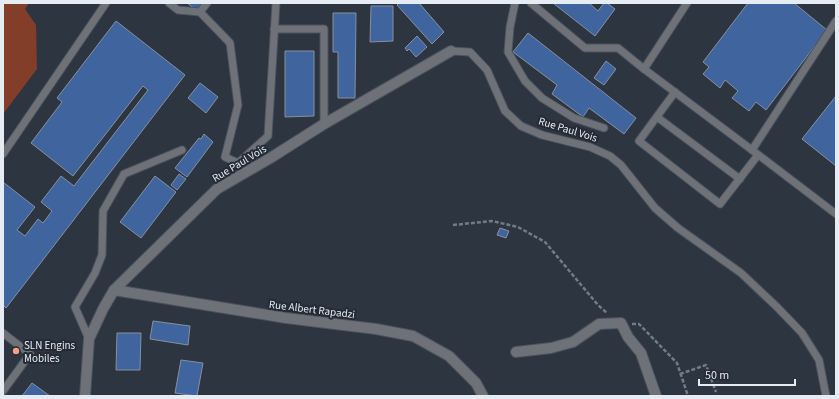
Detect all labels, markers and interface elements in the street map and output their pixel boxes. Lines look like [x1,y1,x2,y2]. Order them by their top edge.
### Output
street label: Rue Paul Vois [537,113,600,146]
street label: Rue Paul Vois [209,141,270,186]
street label: Rue Albert Rapadzi [268,297,356,322]
place label: SLN Engins Mobiles [24,338,76,366]
marker: SLN Engins Mobiles [11,346,21,356]
scale bar [699,361,795,387]
text: 50 m [705,367,729,384]

